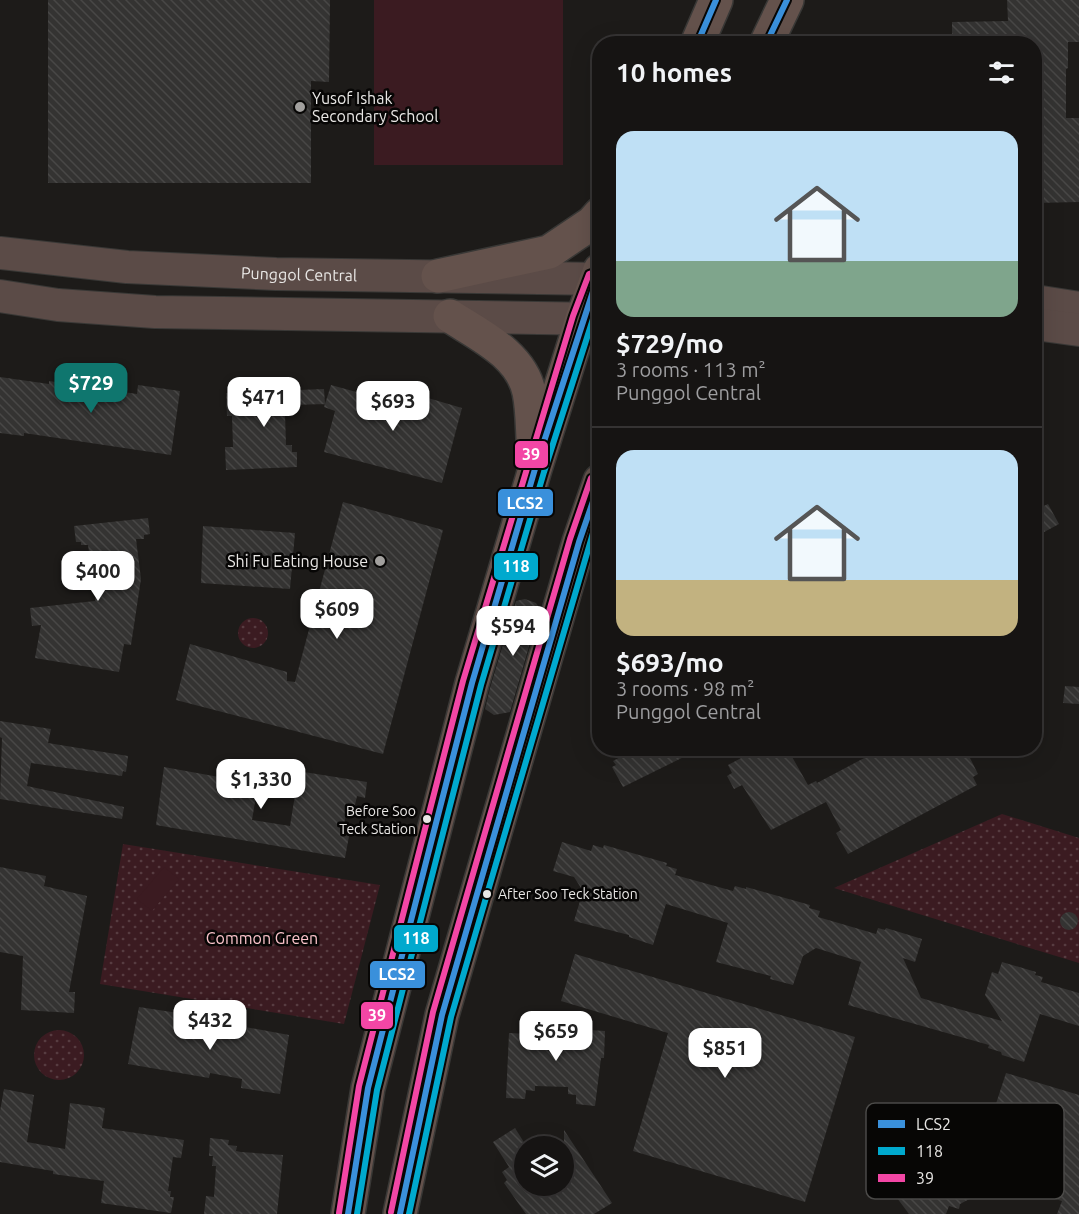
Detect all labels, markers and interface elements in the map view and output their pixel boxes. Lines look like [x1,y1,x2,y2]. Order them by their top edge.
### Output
icon: filters [985,56,1018,89]
text: 10 homes [616,58,732,87]
place label: Yusof Ishak Secondary School [312,89,438,125]
marker: Yusof Ishak Secondary School [293,100,307,114]
icon: home [763,170,871,278]
street label: Punggol Central [241,263,357,284]
text: $729/mo [616,329,724,358]
text: 3 rooms · 113 m² [616,358,766,381]
pin: $729 [55,363,127,414]
text: $729 [68,371,114,394]
pin: $471 [228,377,300,428]
pin: $693 [357,381,429,432]
text: Punggol Central [616,381,761,404]
text: $471 [241,385,287,408]
text: $693 [370,389,416,412]
line badge: 39 [514,440,549,469]
text: 39 [522,445,540,463]
line badge: LCS2 [497,488,554,517]
icon: home [763,489,871,597]
text: LCS2 [506,494,544,512]
pin: $400 [62,551,134,602]
place label: Shi Fu Eating House [227,552,368,570]
line badge: 118 [493,552,539,581]
marker: Shi Fu Eating House [373,554,387,568]
text: 118 [502,557,530,575]
text: $400 [75,559,121,582]
pin: $609 [301,589,373,640]
text: $609 [314,597,360,620]
pin: $594 [477,606,549,657]
text: $594 [490,614,536,637]
text: $693/mo [616,648,724,677]
text: 3 rooms · 98 m² [616,677,754,700]
text: Punggol Central [616,700,761,723]
pin: $1,330 [212,759,310,810]
text: $1,330 [230,767,292,790]
place label: Before Soo Teck Station [339,803,416,837]
marker: Before Soo Teck Station [421,813,433,825]
place label: After Soo Teck Station [498,886,638,902]
marker: After Soo Teck Station [481,888,493,900]
line badge: 118 [393,924,439,953]
park label: Common Green [206,929,318,947]
text: 118 [402,929,430,947]
line badge: LCS2 [369,960,426,989]
text: LCS2 [378,965,416,983]
pin: $432 [174,1000,246,1051]
line badge: 39 [360,1001,394,1030]
text: 39 [368,1006,386,1024]
text: $432 [187,1008,233,1031]
pin: $659 [520,1011,592,1062]
text: $659 [533,1019,579,1042]
pin: $851 [689,1028,761,1079]
text: $851 [702,1036,748,1059]
legend [866,1103,1064,1199]
text: LCS2 [916,1115,951,1133]
map controls [514,1136,574,1196]
button: layers [514,1136,574,1196]
text: 118 [916,1142,943,1160]
text: 39 [916,1169,934,1187]

